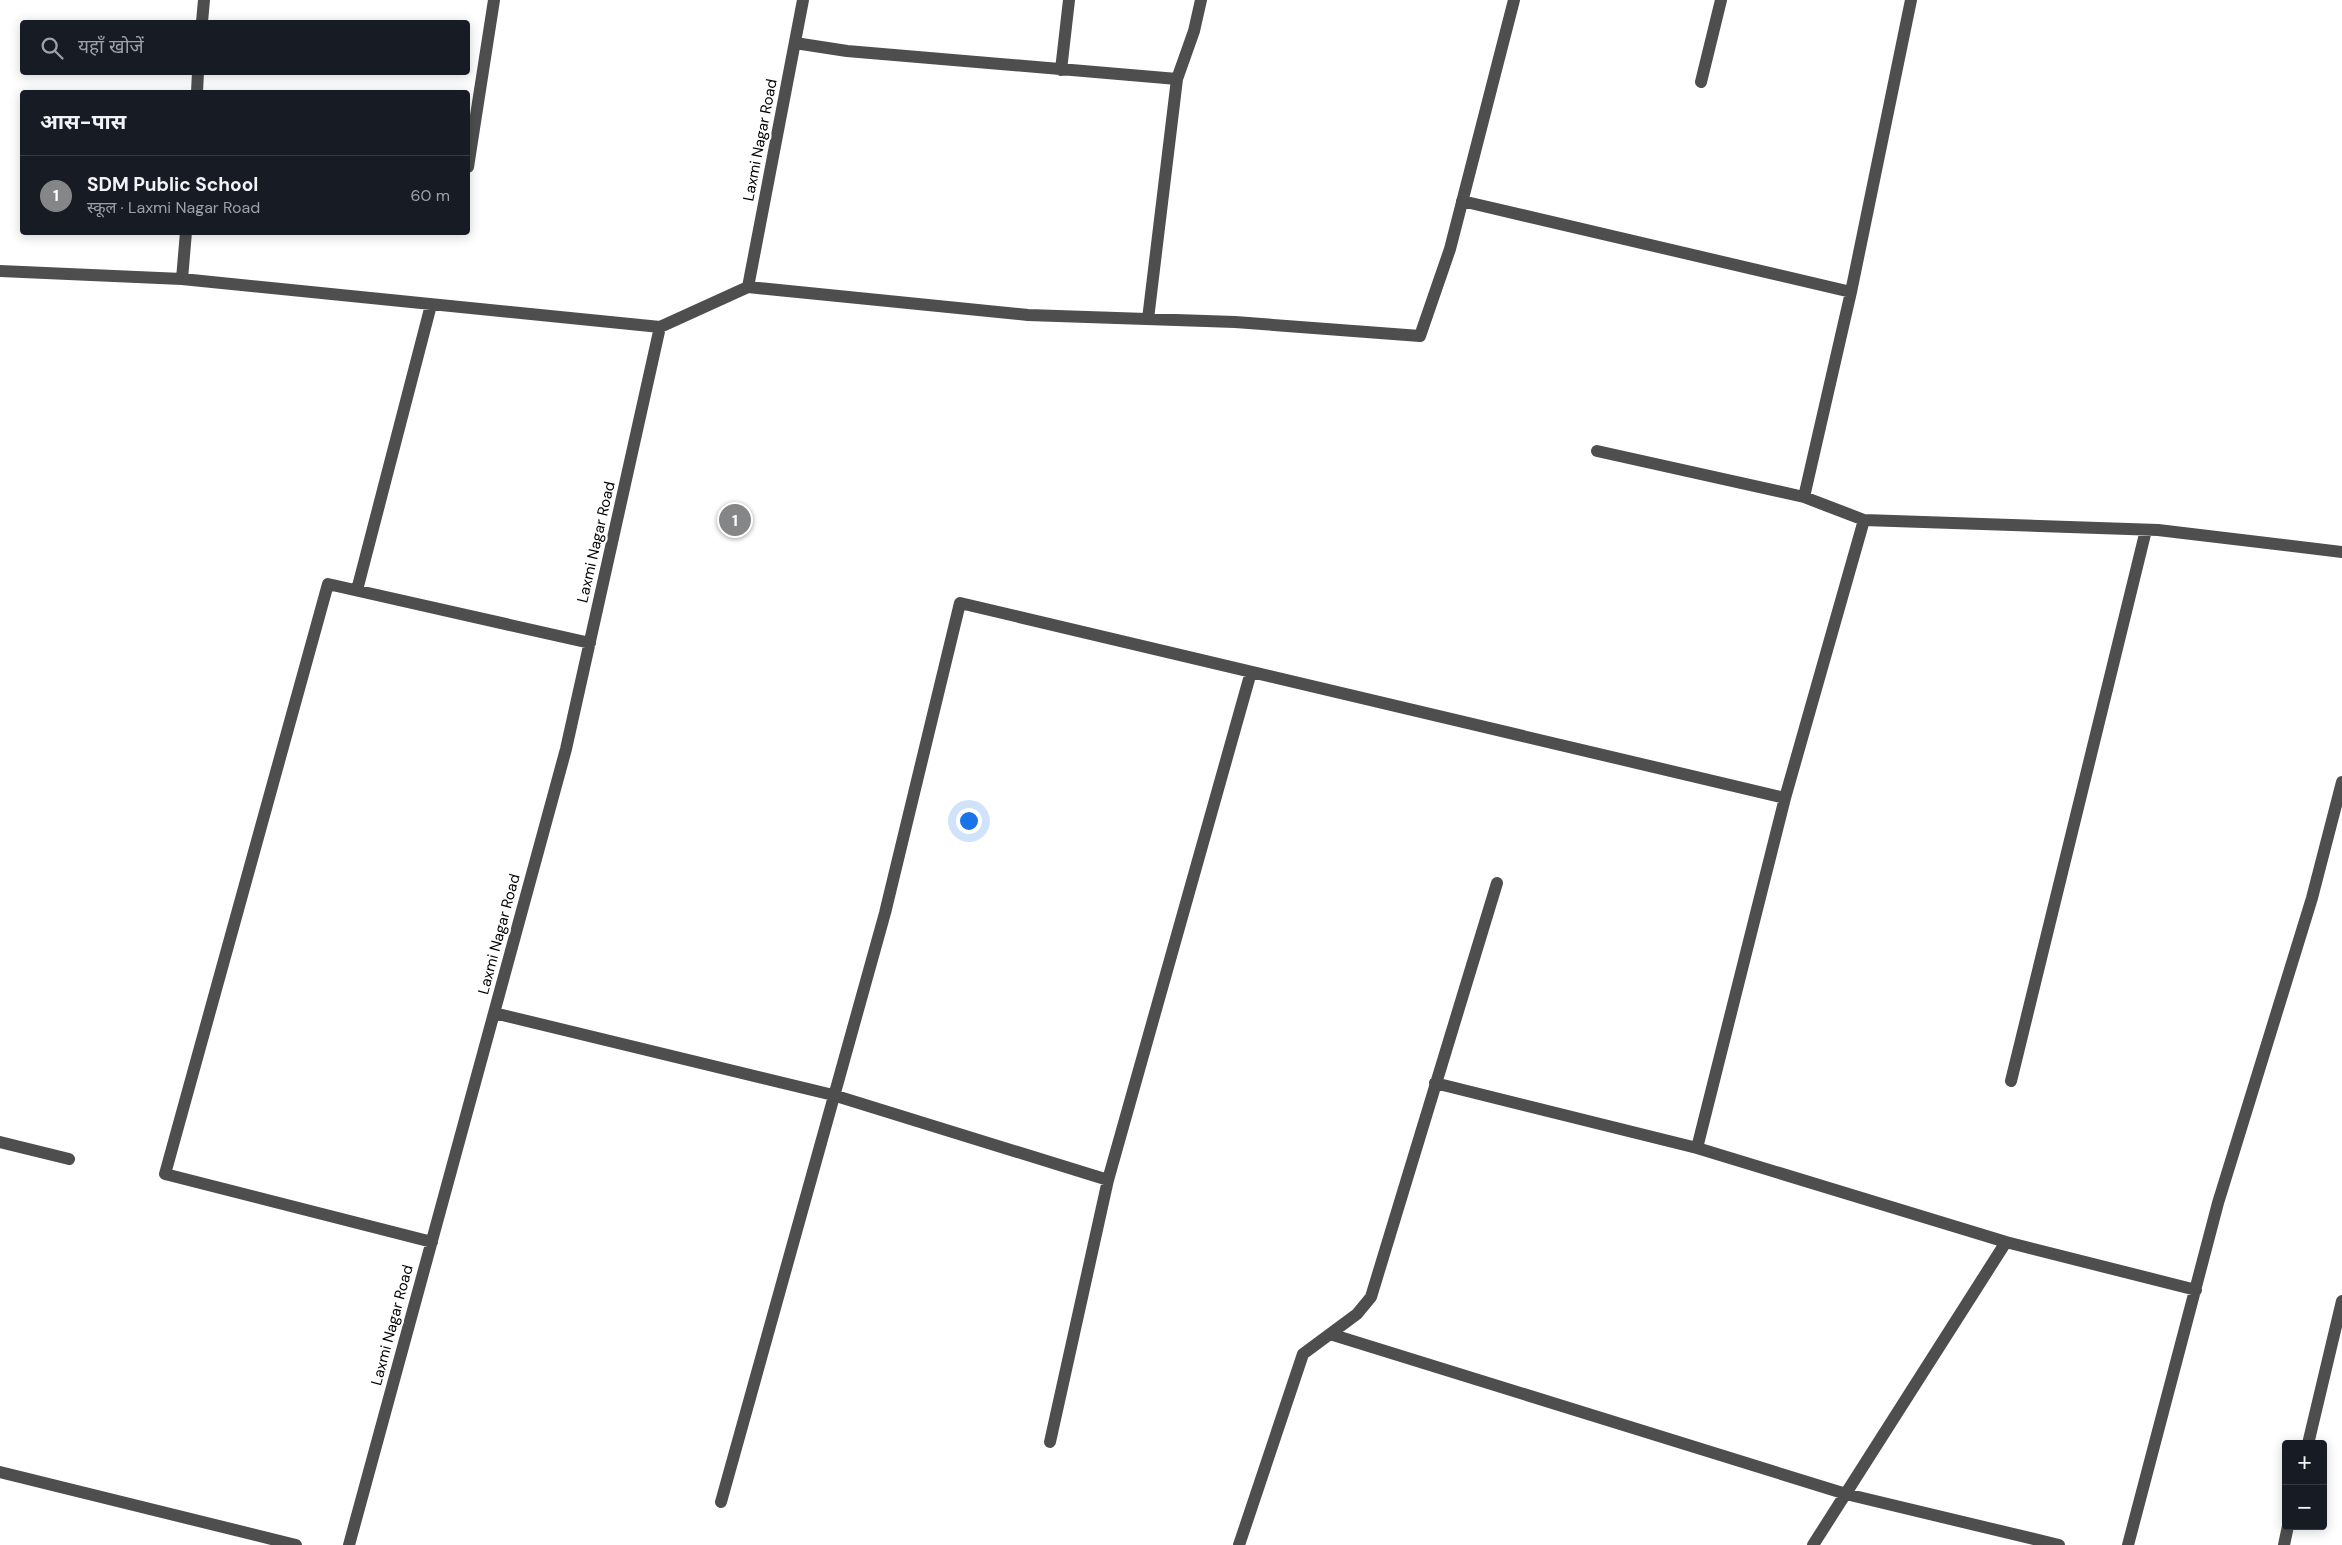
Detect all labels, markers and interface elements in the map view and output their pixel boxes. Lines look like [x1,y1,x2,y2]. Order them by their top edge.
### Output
search box [20,20,470,75]
icon: search [38,34,66,62]
text: यहाँ खोजें [78,34,144,59]
street label: Laxmi Nagar Road [738,77,782,203]
text: आस-पास [40,108,126,136]
text: SDM Public School [87,172,258,197]
text: 1 [53,185,59,206]
text: 60 m [410,185,450,206]
text: स्कूल · Laxmi Nagar Road [87,197,260,218]
street label: Laxmi Nagar Road [572,479,620,605]
pin: 1 [719,501,751,539]
your location [956,808,982,834]
street label: Laxmi Nagar Road [473,872,525,996]
street label: Laxmi Nagar Road [366,1263,418,1387]
map controls [2282,1440,2327,1530]
button: + [2282,1440,2327,1485]
button: − [2282,1485,2327,1530]

